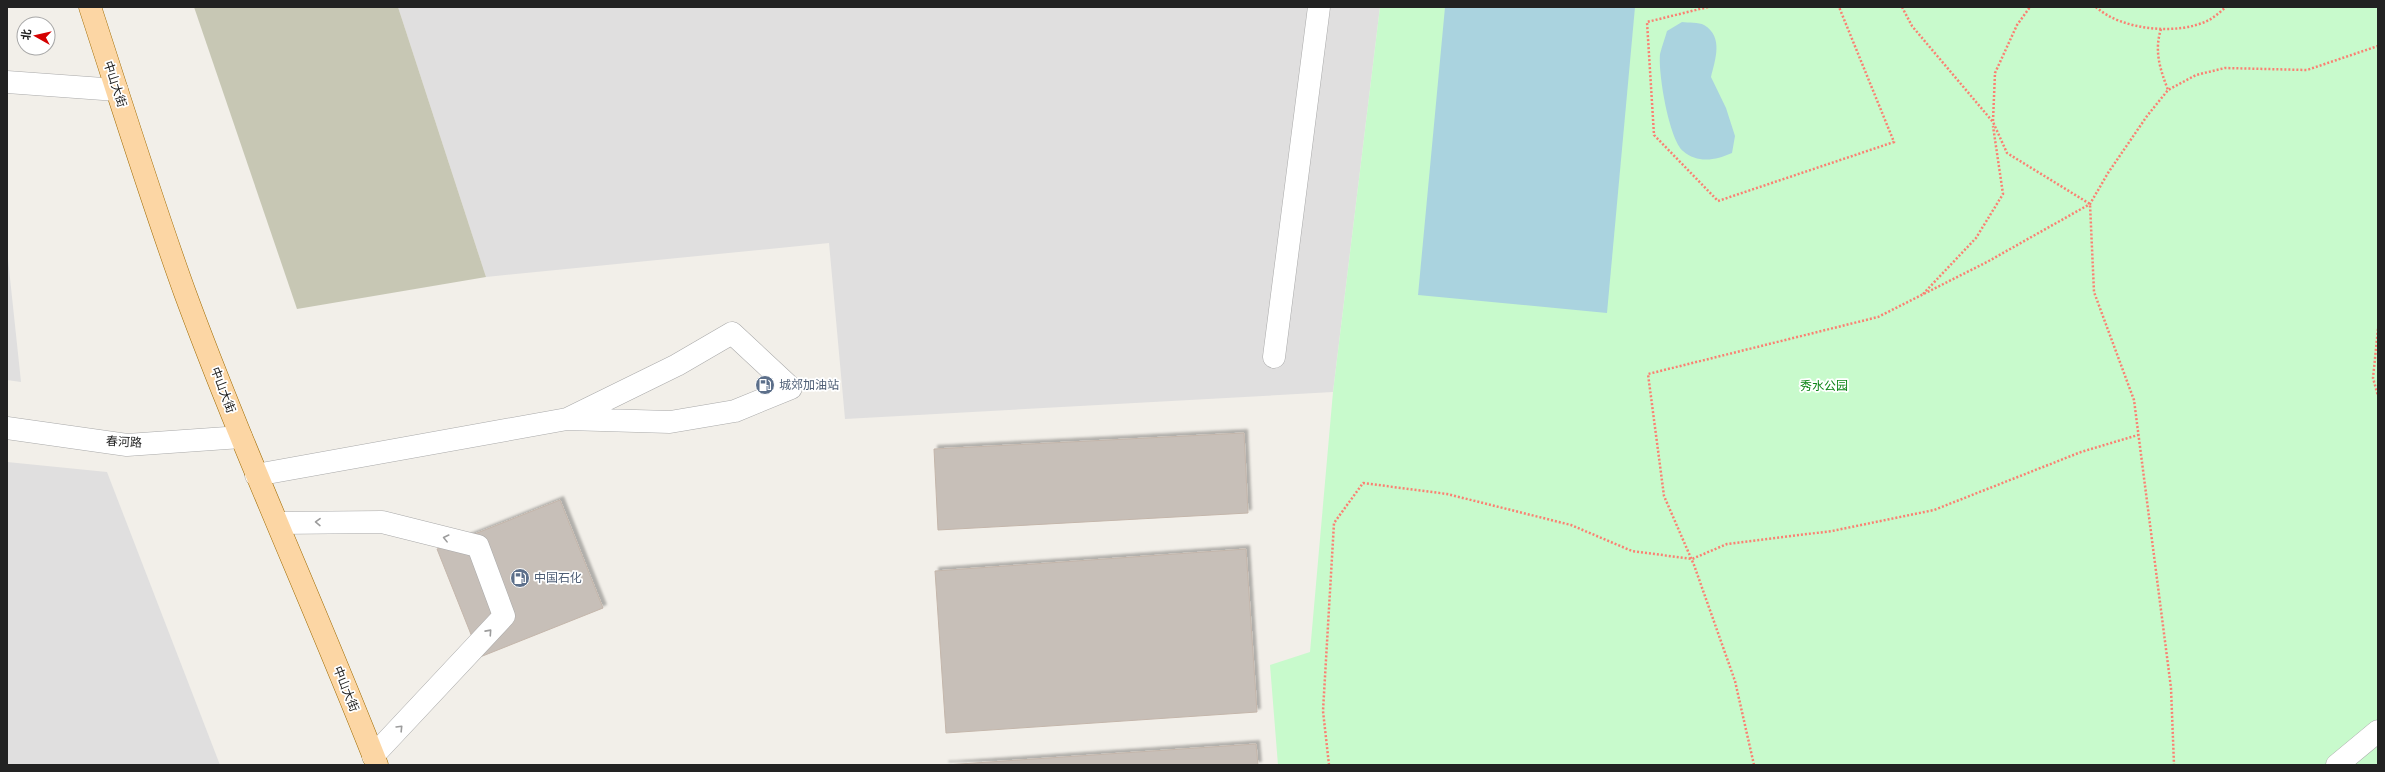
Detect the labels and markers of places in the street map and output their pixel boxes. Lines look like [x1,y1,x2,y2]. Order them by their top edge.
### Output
fuel station icon: 城郊加油站 [754,374,776,396]
place label: 城郊加油站 [779,378,839,392]
fuel station icon: 中国石化 [509,567,531,589]
place label: 中国石化 [534,571,582,585]

